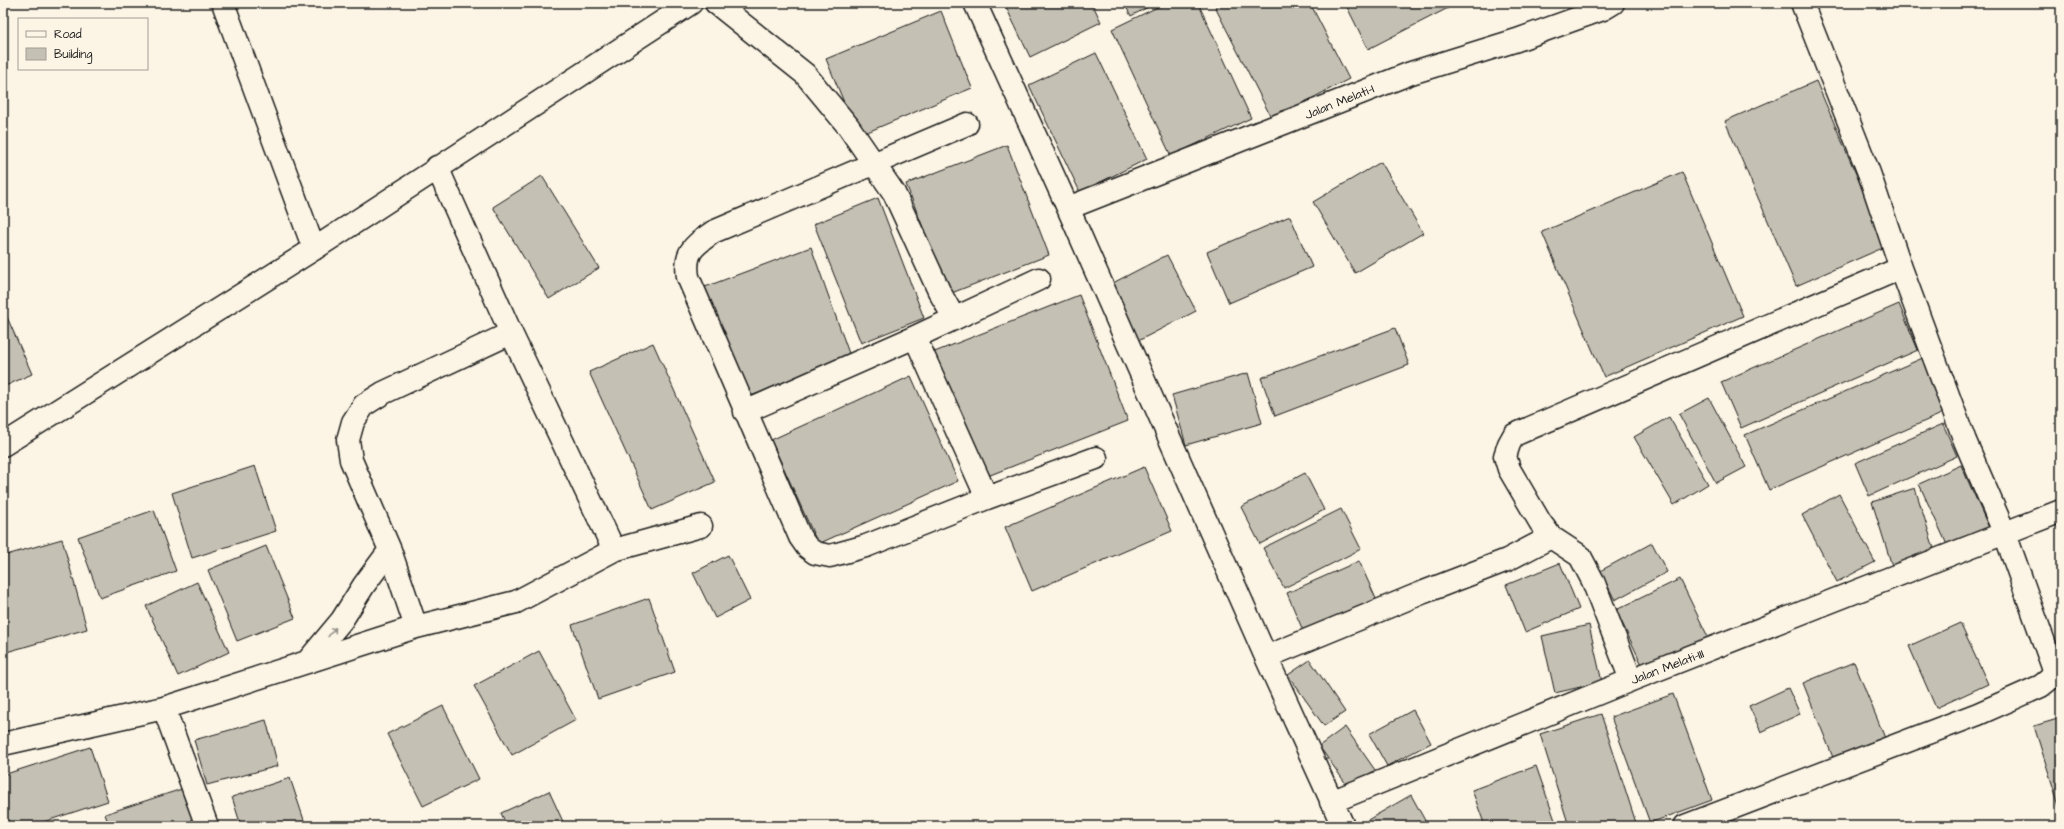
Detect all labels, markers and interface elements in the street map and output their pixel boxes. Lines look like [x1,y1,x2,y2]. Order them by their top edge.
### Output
legend [18,18,148,70]
text: Road [54,26,82,43]
text: Building [54,46,92,64]
street label: Jalan Melati-I [1302,80,1377,124]
one-way arrow [328,627,337,637]
street label: Jalan Melati-III [1628,645,1707,689]

